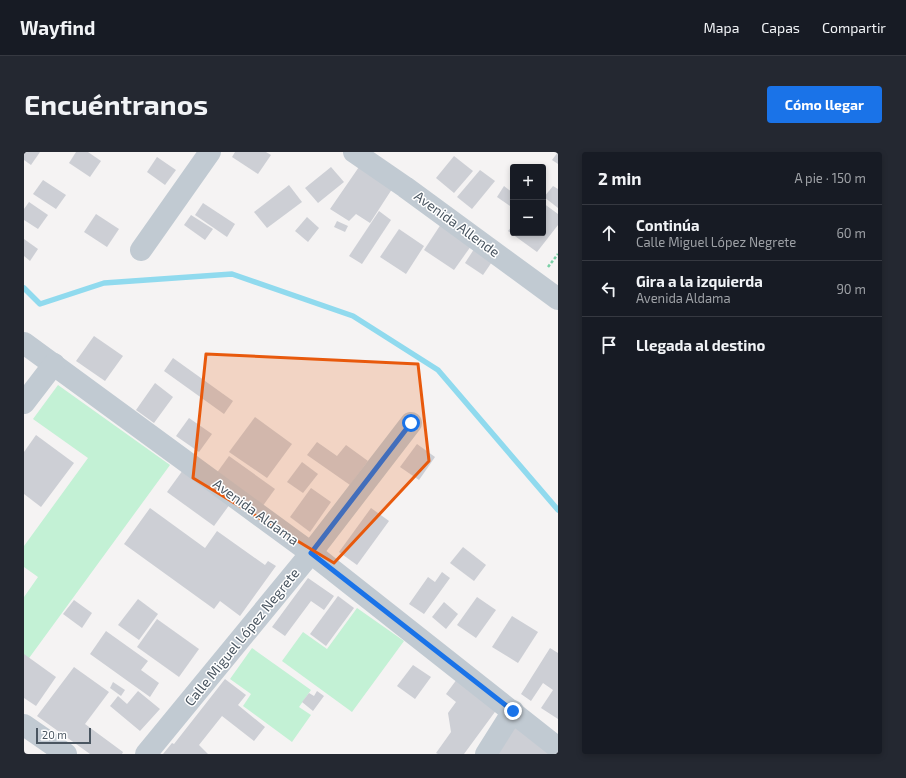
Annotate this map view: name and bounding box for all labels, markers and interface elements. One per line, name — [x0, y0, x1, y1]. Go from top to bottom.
text: Wayfind — [20, 16, 95, 39]
text: Mapa — [704, 19, 739, 36]
text: Capas — [761, 19, 800, 36]
text: Compartir — [822, 19, 886, 36]
button: Cómo llegar — [767, 86, 882, 123]
text: Encuéntranos — [24, 87, 208, 121]
map controls — [510, 164, 546, 236]
button: + — [510, 164, 546, 200]
text: 2 min — [598, 168, 641, 188]
text: A pie · 150 m — [794, 170, 866, 186]
street label: Avenida Allende — [411, 187, 503, 260]
button: − — [510, 200, 546, 236]
text: Continúa — [636, 216, 699, 234]
icon: ahead — [598, 222, 620, 244]
text: 60 m — [836, 225, 866, 241]
text: Calle Miguel López Negrete — [636, 234, 796, 250]
text: Gira a la izquierda — [636, 272, 763, 290]
icon: left — [598, 278, 620, 300]
text: 90 m — [836, 281, 866, 297]
text: Avenida Aldama — [636, 290, 731, 306]
icon: arrive — [598, 334, 620, 356]
text: Llegada al destino — [636, 336, 765, 354]
route start — [402, 414, 420, 432]
street label: Avenida Aldama — [210, 475, 303, 548]
street label: Calle Miguel López Negrete — [181, 564, 303, 709]
route end — [504, 702, 522, 720]
scale bar — [36, 726, 91, 745]
text: 20 m — [42, 728, 67, 741]

